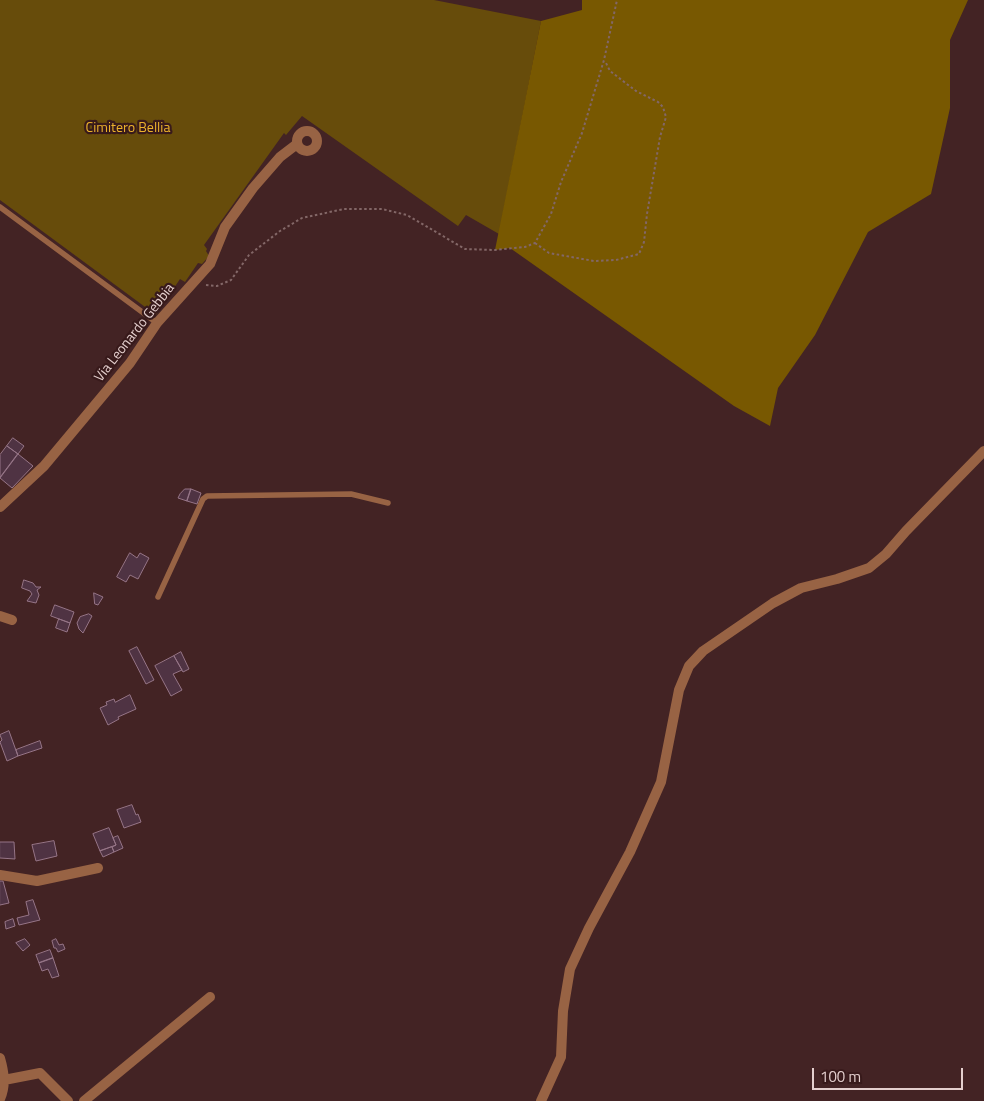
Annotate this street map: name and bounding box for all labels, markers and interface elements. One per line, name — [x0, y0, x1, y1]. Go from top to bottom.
park label: Cimitero Bellia — [86, 121, 170, 137]
street label: Via Leonardo Gebbia — [91, 281, 179, 385]
scale bar — [814, 1058, 965, 1090]
text: 100 m — [820, 1065, 861, 1088]

